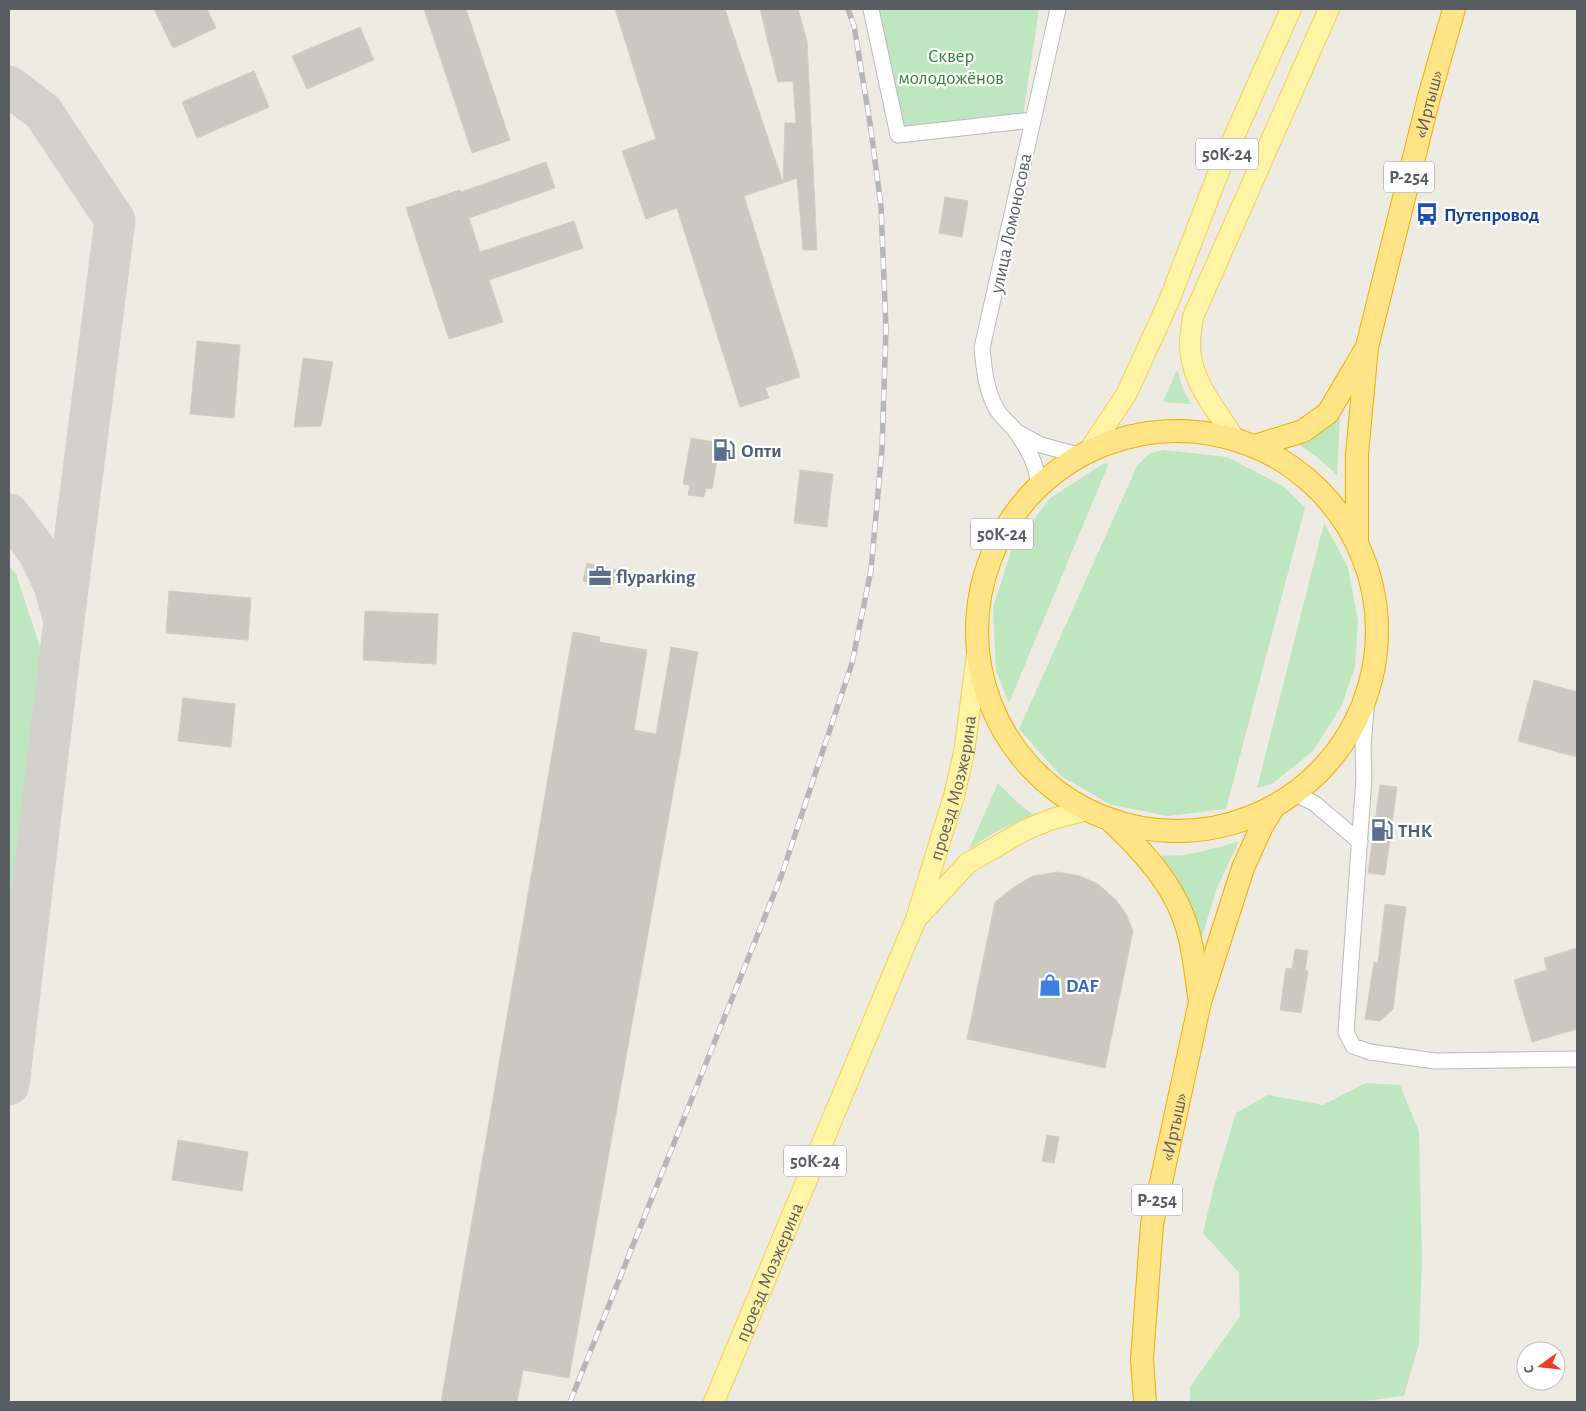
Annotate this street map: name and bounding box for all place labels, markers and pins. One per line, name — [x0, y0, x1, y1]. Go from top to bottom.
bus stop icon: Путепровод — [1414, 201, 1440, 227]
place label: Путепровод — [1444, 206, 1539, 225]
fuel station icon: Опти — [711, 437, 737, 463]
place label: Опти — [741, 442, 782, 461]
office icon: flyparking — [587, 563, 613, 589]
place label: flyparking — [616, 568, 696, 587]
fuel station icon: ТНК — [1369, 817, 1395, 843]
place label: ТНК — [1398, 822, 1433, 841]
shop icon: DAF — [1037, 972, 1063, 998]
place label: DAF — [1066, 977, 1099, 996]

